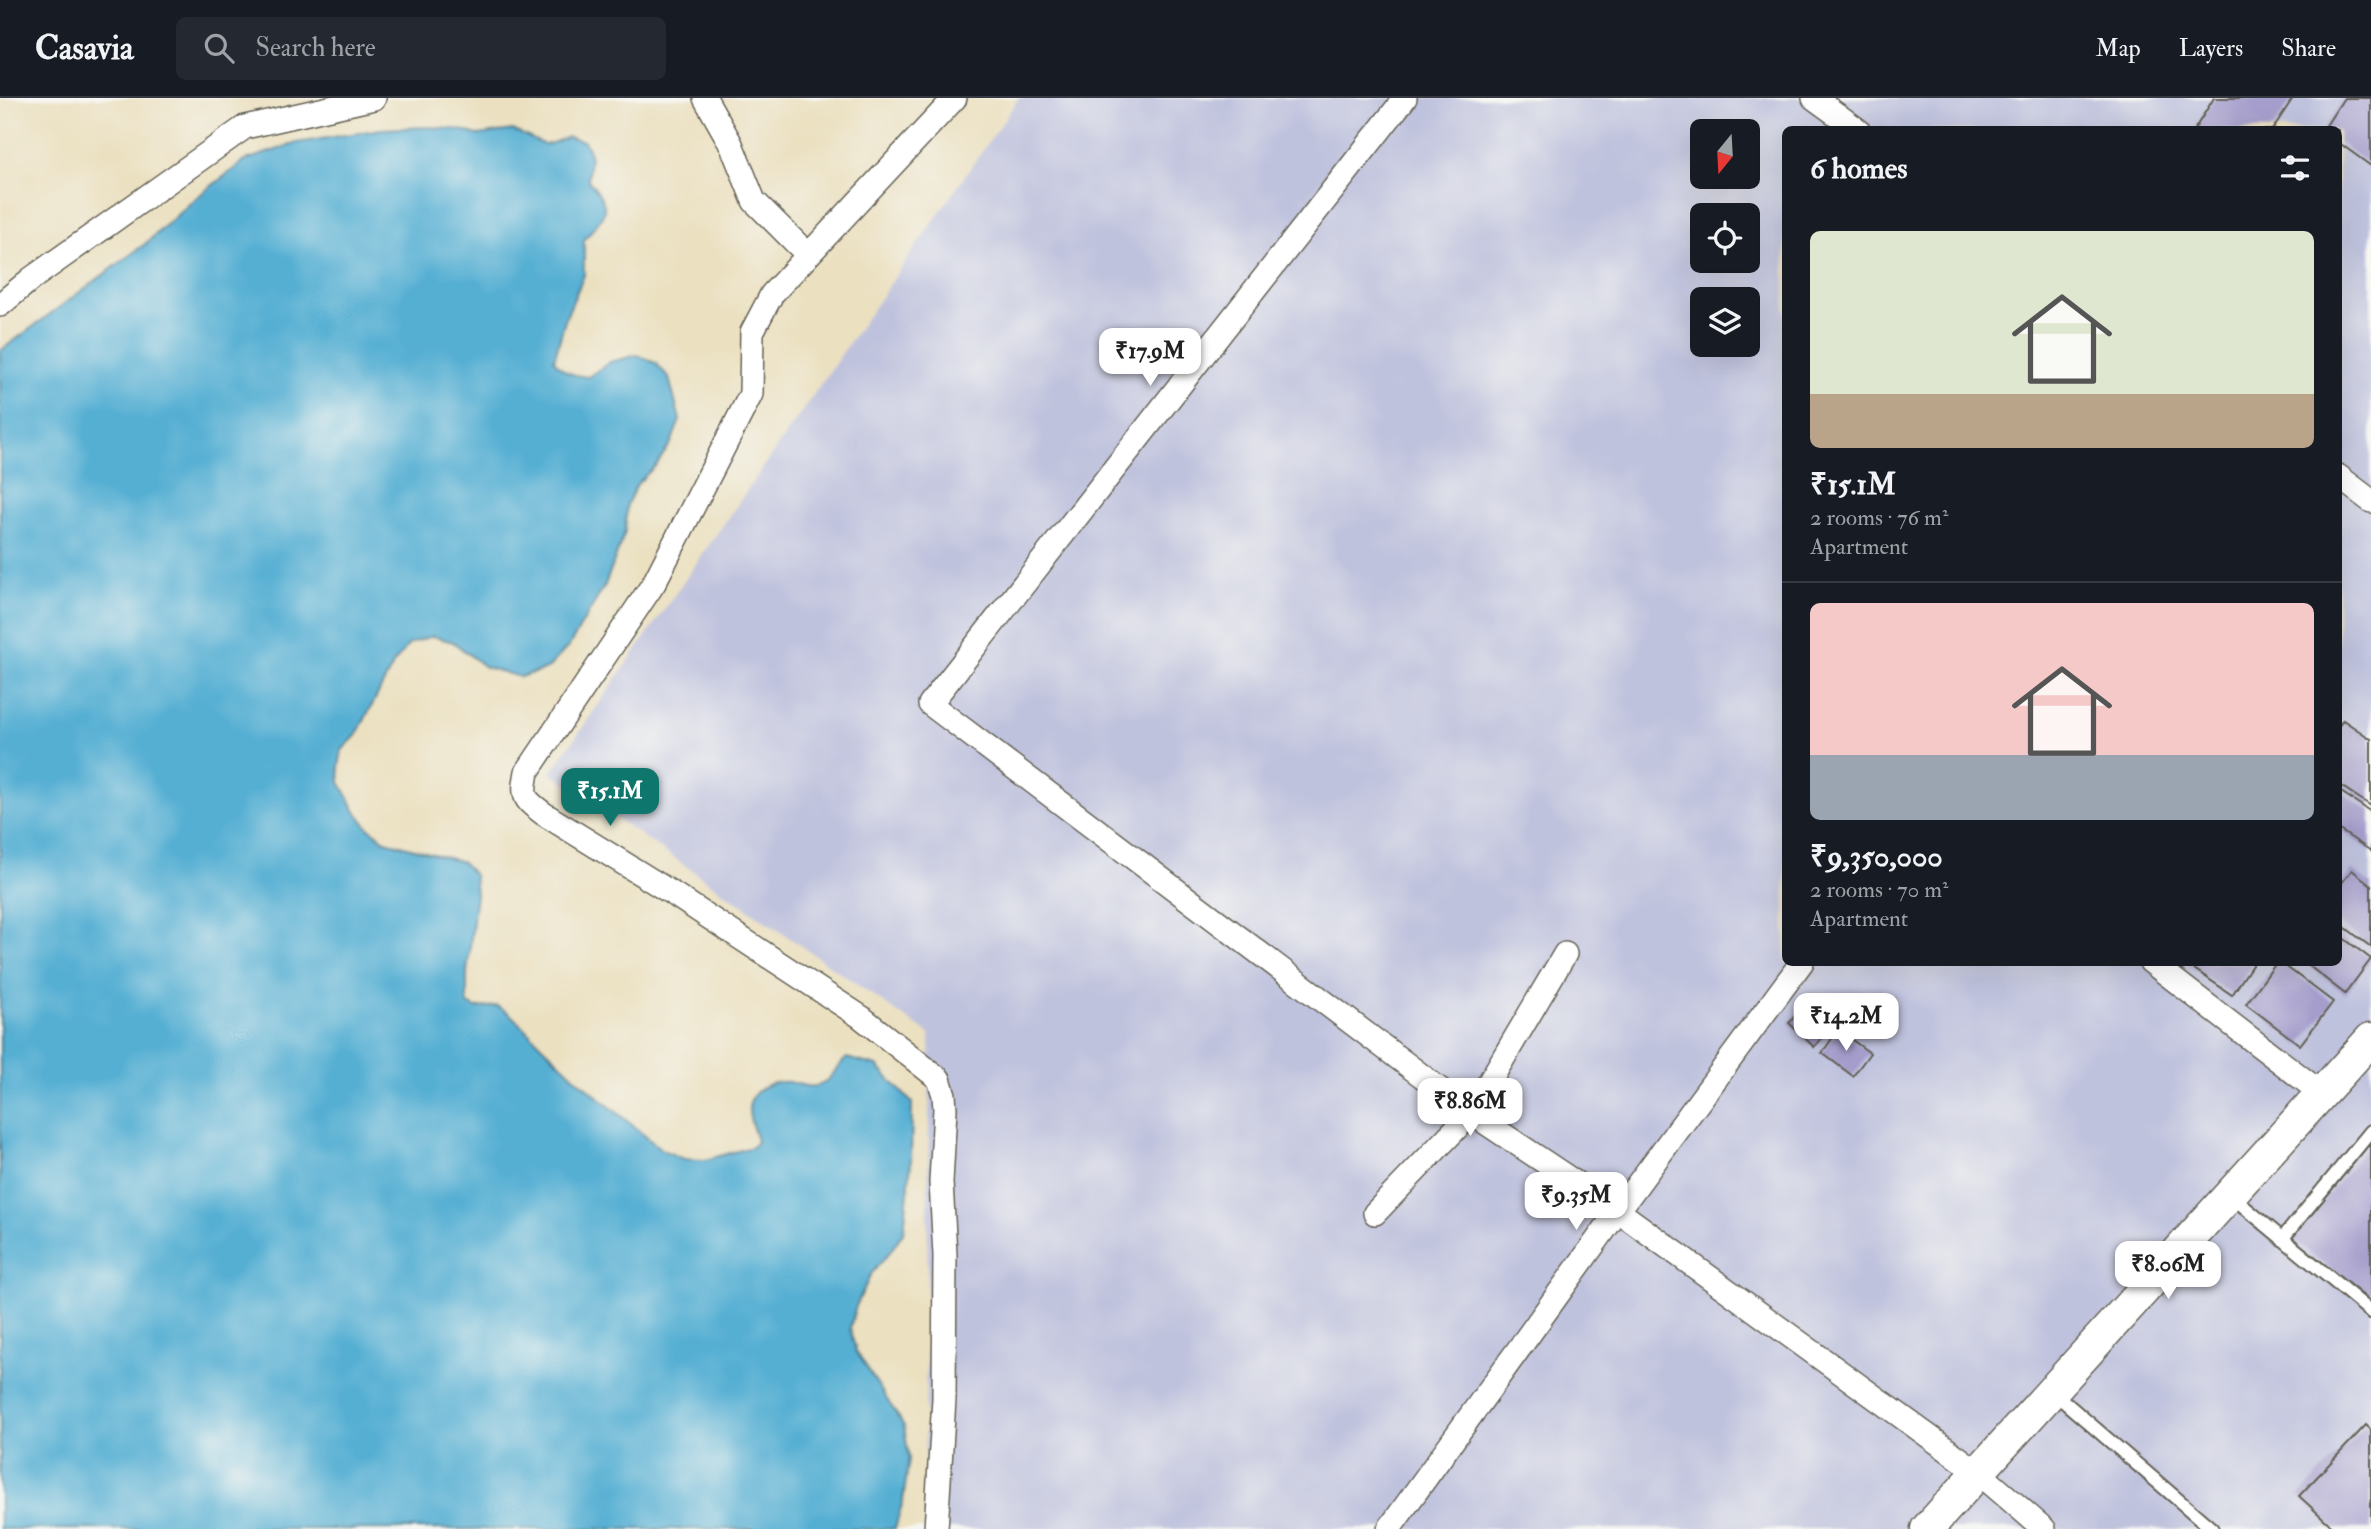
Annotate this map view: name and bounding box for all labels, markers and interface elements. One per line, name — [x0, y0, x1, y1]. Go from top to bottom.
search box — [176, 17, 666, 80]
text: Casavia — [35, 28, 134, 69]
icon: search — [200, 29, 238, 67]
text: Search here — [256, 32, 376, 64]
text: Map — [2096, 33, 2141, 64]
text: Layers — [2179, 33, 2243, 64]
text: Share — [2281, 33, 2336, 64]
north arrow — [1690, 119, 1760, 189]
map controls — [1690, 119, 1760, 357]
icon: filters — [2276, 149, 2314, 187]
text: 6 homes — [1810, 150, 1908, 187]
button: locate — [1690, 203, 1760, 273]
icon: home — [1999, 276, 2125, 402]
button: layers — [1690, 287, 1760, 357]
pin: ₹17.9M — [1093, 328, 1207, 388]
text: ₹17.9M — [1115, 336, 1185, 365]
text: ₹15.1M — [1810, 466, 1896, 503]
text: 2 rooms · 76 m² — [1810, 503, 1948, 532]
text: Apartment — [1810, 532, 1908, 561]
icon: home — [1999, 648, 2125, 774]
pin: ₹15.1M — [553, 768, 667, 828]
text: ₹15.1M — [577, 776, 643, 805]
text: ₹9,350,000 — [1810, 838, 1943, 875]
text: 2 rooms · 70 m² — [1810, 875, 1949, 904]
text: Apartment — [1810, 904, 1908, 933]
pin: ₹14.2M — [1789, 993, 1903, 1053]
text: ₹14.2M — [1810, 1001, 1882, 1030]
pin: ₹8.86M — [1413, 1079, 1527, 1138]
text: ₹8.86M — [1433, 1086, 1507, 1115]
pin: ₹9.35M — [1519, 1172, 1633, 1232]
text: ₹9.35M — [1541, 1180, 1611, 1209]
pin: ₹8.06M — [2111, 1242, 2225, 1301]
text: ₹8.06M — [2131, 1249, 2205, 1278]

